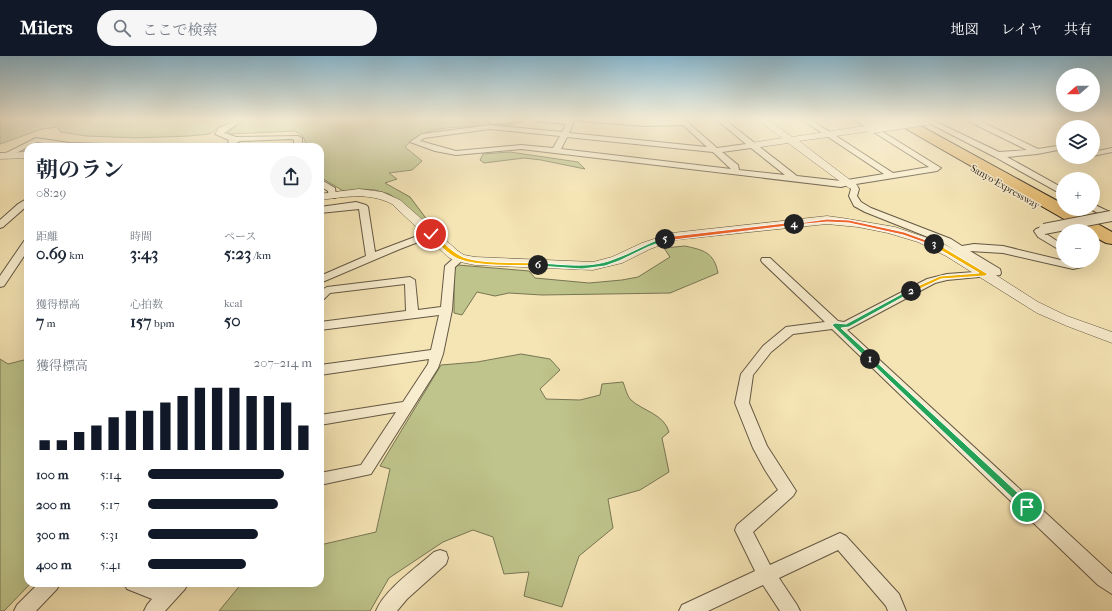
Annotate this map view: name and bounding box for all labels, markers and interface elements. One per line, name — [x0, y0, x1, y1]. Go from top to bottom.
search box — [97, 10, 377, 46]
text: Milers — [20, 17, 73, 39]
icon: search — [111, 17, 133, 39]
text: ここで検索 — [143, 21, 218, 39]
text: 地図 — [951, 21, 979, 38]
text: レイヤ — [1001, 21, 1042, 38]
text: 共有 — [1064, 21, 1092, 38]
north arrow — [1056, 68, 1100, 112]
map controls — [1056, 68, 1100, 268]
button: layers — [1056, 120, 1100, 164]
button: share — [270, 156, 312, 198]
text: 朝のラン — [36, 157, 124, 183]
street label: Sanyo Expressway — [968, 162, 1042, 212]
button: + — [1056, 172, 1100, 216]
text: 08:29 — [36, 185, 66, 200]
pin: 4 — [784, 214, 804, 234]
pin — [414, 217, 448, 251]
text: 4 — [791, 217, 797, 230]
icon: check — [420, 223, 442, 245]
button: − — [1056, 224, 1100, 268]
pin: 5 — [655, 229, 675, 249]
text: 距離 — [36, 230, 58, 243]
text: 時間 — [130, 230, 152, 243]
text: ペース — [224, 230, 256, 243]
text: 5 — [663, 232, 667, 245]
pin: 3 — [924, 234, 944, 254]
text: 3 — [932, 237, 936, 250]
text: 0.69 — [36, 243, 67, 263]
text: 3:43 — [130, 243, 158, 263]
text: 5:23 — [224, 243, 251, 263]
text: km — [67, 249, 84, 262]
text: /km — [251, 249, 271, 262]
pin: 6 — [528, 255, 548, 275]
text: 6 — [535, 258, 541, 271]
pin: 2 — [901, 281, 921, 301]
text: 2 — [908, 284, 914, 297]
text: kcal — [224, 297, 243, 310]
text: 獲得標高 — [36, 298, 80, 311]
text: 心拍数 — [130, 298, 163, 311]
text: 50 — [224, 310, 241, 330]
text: 7 — [36, 311, 44, 331]
text: 157 — [130, 311, 152, 331]
text: m — [44, 317, 56, 330]
text: bpm — [152, 317, 175, 330]
pin: 1 — [860, 349, 880, 369]
text: 1 — [868, 352, 872, 365]
text: 207–214 m — [254, 355, 312, 370]
text: 獲得標高 — [36, 358, 88, 373]
text: 100 m — [36, 467, 69, 482]
text: 5:14 — [100, 467, 121, 482]
pin — [1010, 490, 1044, 524]
icon: arrive — [1016, 496, 1038, 518]
text: 200 m — [36, 497, 71, 512]
text: 5:17 — [100, 497, 120, 512]
text: 300 m — [36, 527, 69, 542]
text: 5:31 — [100, 527, 119, 542]
text: 400 m — [36, 557, 72, 572]
text: 5:41 — [100, 557, 121, 572]

